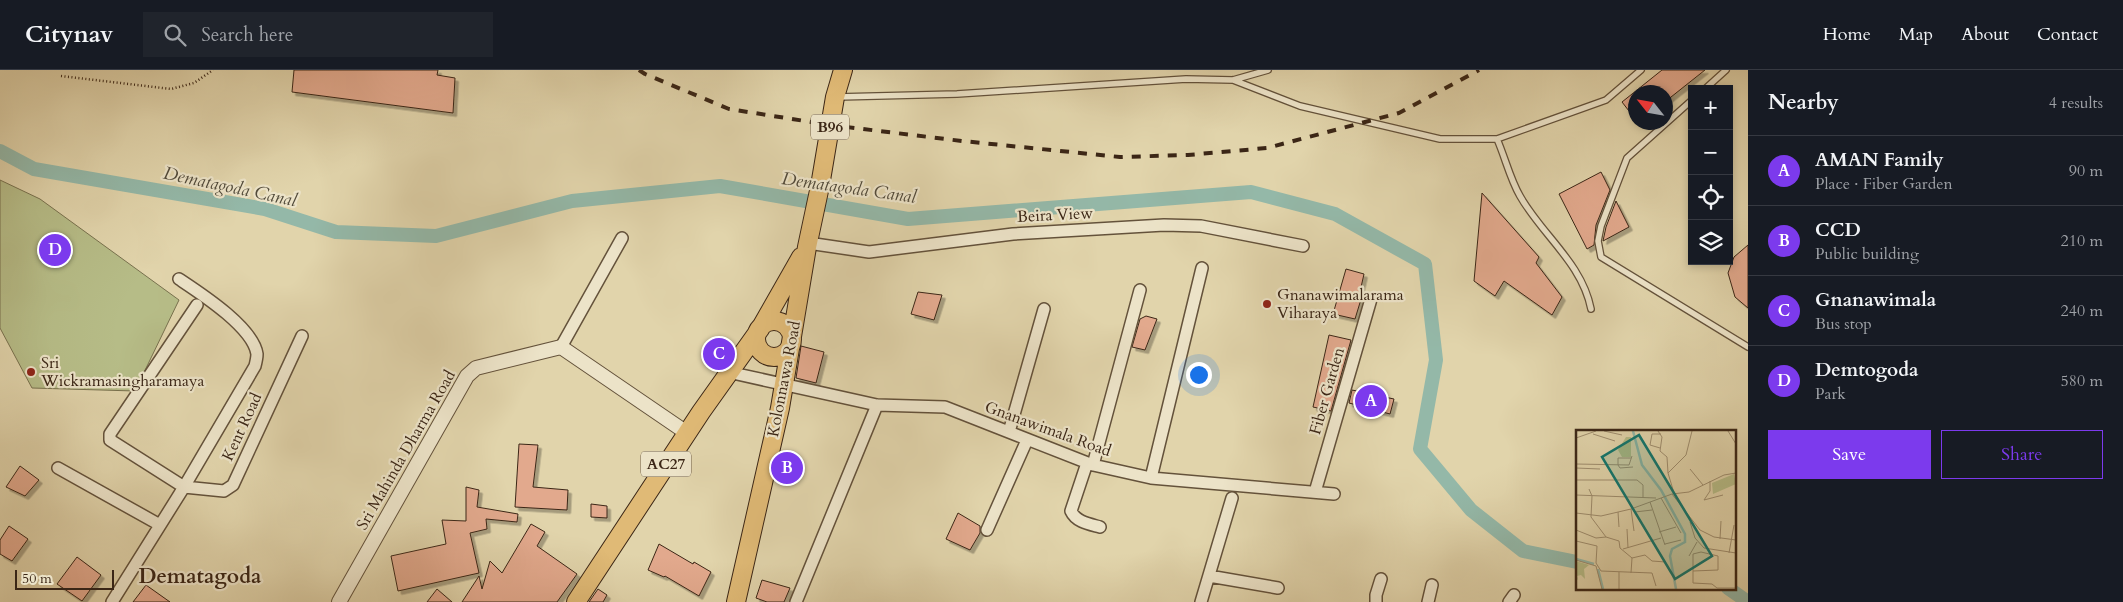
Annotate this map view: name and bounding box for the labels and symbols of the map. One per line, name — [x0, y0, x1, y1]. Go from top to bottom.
north arrow — [1628, 85, 1673, 130]
road number: B96 — [811, 114, 849, 140]
water label: Dematagoda Canal — [161, 161, 300, 214]
water label: Dematagoda Canal — [780, 166, 919, 210]
street label: Beira View — [1016, 202, 1094, 228]
pin: D — [39, 231, 71, 269]
place label: Gnanawimalarama Viharaya — [1277, 284, 1404, 324]
marker: Gnanawimalarama Viharaya — [1261, 298, 1273, 310]
street label: Kolonnawa Road — [762, 319, 806, 439]
pin: C — [703, 335, 735, 373]
street label: Fiber Garden — [1304, 345, 1350, 437]
place label: Sri Wickramasingharamaya — [40, 352, 204, 392]
your location — [1186, 362, 1212, 388]
marker: Sri Wickramasingharamaya — [25, 366, 37, 378]
street label: Sri Mahinda Dharma Road — [351, 366, 461, 534]
pin: A — [1355, 382, 1387, 420]
street label: Kent Road — [217, 389, 268, 465]
street label: Gnanawimala Road — [982, 396, 1115, 462]
inset map — [1576, 430, 1736, 590]
pin: B — [771, 449, 803, 487]
road number: AC27 — [641, 452, 691, 476]
district label: Dematagoda — [138, 562, 262, 591]
scale bar — [15, 567, 114, 590]

